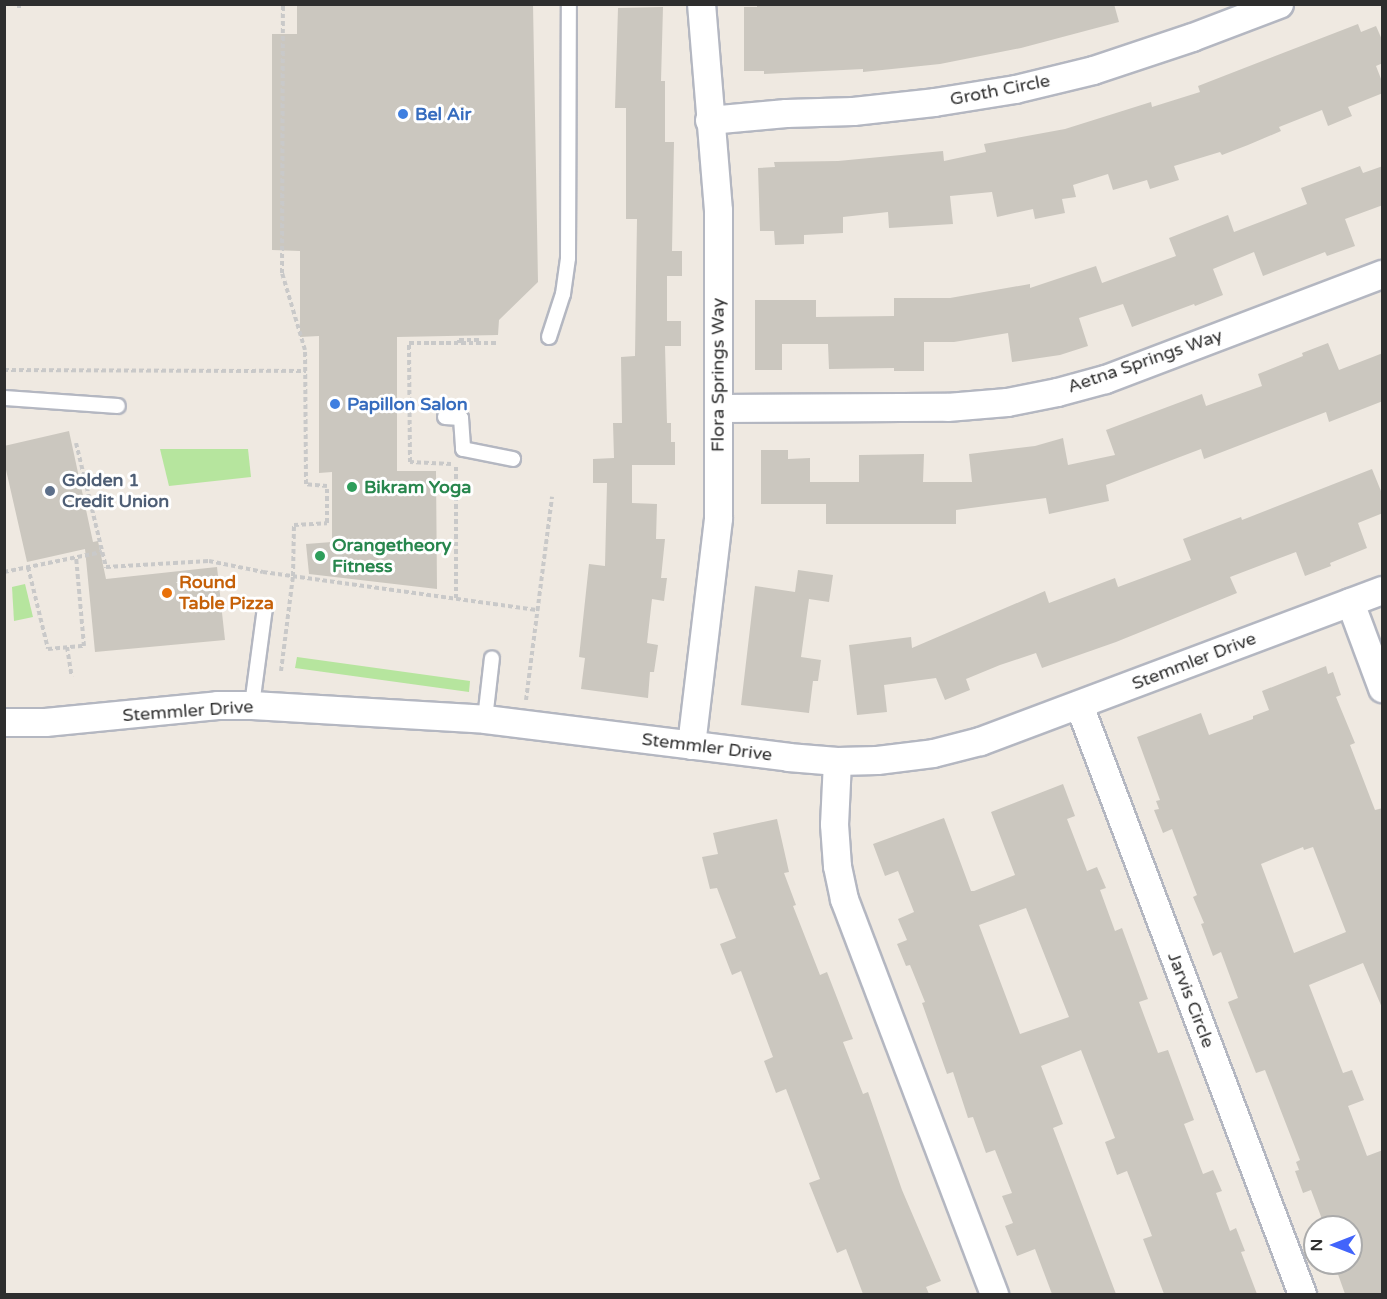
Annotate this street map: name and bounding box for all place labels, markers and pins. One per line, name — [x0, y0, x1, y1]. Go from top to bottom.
place label: Bel Air — [415, 103, 471, 125]
marker: Bel Air — [396, 107, 410, 121]
place label: Papillon Salon — [347, 393, 468, 415]
marker: Papillon Salon — [328, 397, 342, 411]
place label: Golden 1 Credit Union — [62, 470, 169, 512]
place label: Bikram Yoga — [364, 476, 471, 498]
marker: Bikram Yoga — [345, 480, 359, 494]
marker: Golden 1 Credit Union — [43, 484, 57, 498]
place label: Orangetheory Fitness — [332, 535, 452, 578]
marker: Orangetheory Fitness — [313, 549, 327, 563]
place label: Round Table Pizza — [179, 572, 274, 614]
marker: Round Table Pizza — [160, 586, 174, 600]

